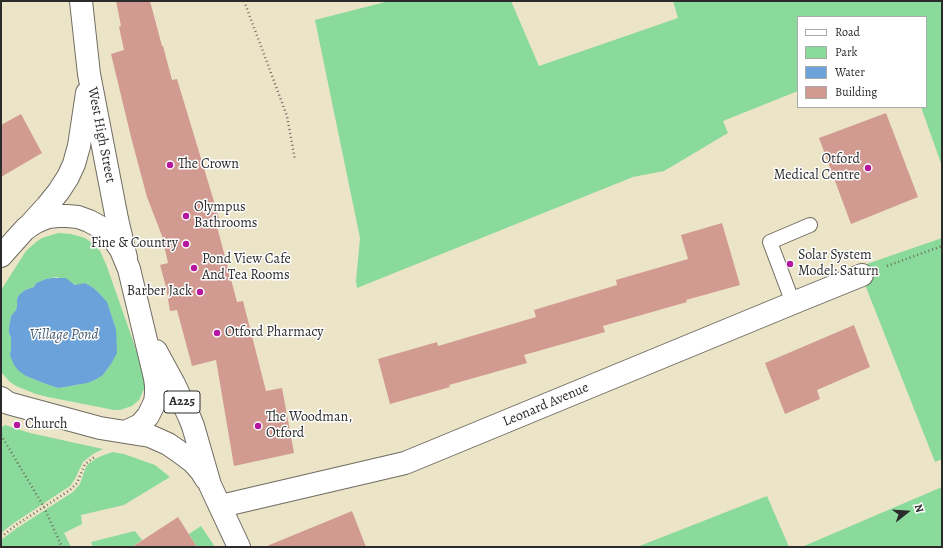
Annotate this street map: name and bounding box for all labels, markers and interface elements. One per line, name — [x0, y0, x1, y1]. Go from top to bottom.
legend — [797, 16, 927, 108]
text: Road — [835, 24, 860, 40]
text: Park — [835, 44, 858, 60]
text: Water — [835, 64, 865, 80]
text: Building — [835, 84, 877, 100]
street label: West High Street — [83, 86, 119, 184]
place label: Otford Medical Centre — [774, 152, 860, 184]
place label: The Crown — [178, 157, 239, 173]
marker: The Crown — [165, 160, 175, 170]
marker: Otford Medical Centre — [863, 163, 873, 173]
place label: Olympus Bathrooms — [194, 200, 257, 232]
marker: Olympus Bathrooms — [181, 211, 191, 221]
place label: Fine & Country — [91, 236, 178, 252]
marker: Fine & Country — [181, 239, 191, 249]
place label: Solar System Model: Saturn — [798, 248, 879, 280]
place label: Pond View Cafe And Tea Rooms — [202, 252, 291, 284]
marker: Solar System Model: Saturn — [785, 259, 795, 269]
marker: Pond View Cafe And Tea Rooms — [189, 263, 199, 273]
place label: Barber Jack — [127, 284, 192, 300]
marker: Barber Jack — [195, 287, 205, 297]
place label: Otford Pharmacy — [225, 325, 324, 341]
water label: Village Pond — [30, 326, 98, 344]
marker: Otford Pharmacy — [212, 328, 222, 338]
street label: Leonard Avenue — [500, 379, 592, 431]
road number: A225 — [164, 391, 200, 413]
place label: The Woodman, Otford — [266, 410, 352, 442]
place label: Church — [25, 417, 67, 433]
marker: Church — [12, 420, 22, 430]
marker: The Woodman, Otford — [253, 421, 263, 431]
north arrow — [887, 492, 927, 532]
text: N — [911, 502, 927, 514]

